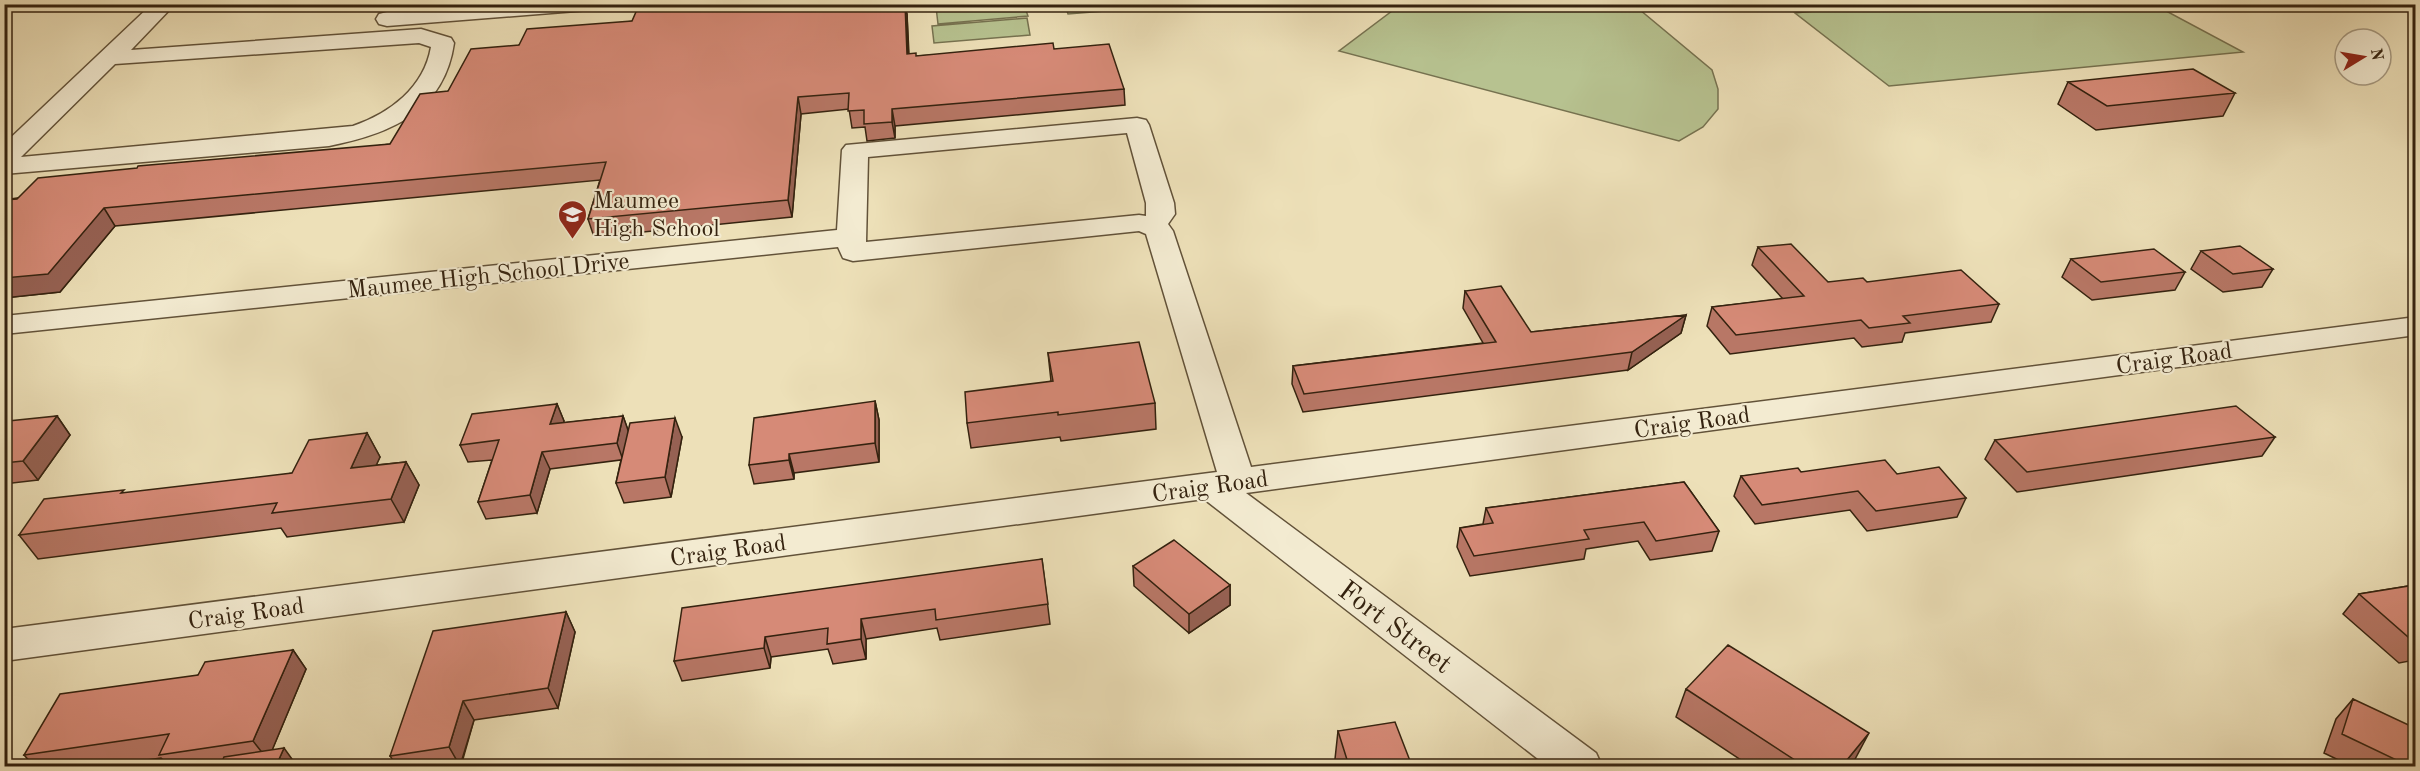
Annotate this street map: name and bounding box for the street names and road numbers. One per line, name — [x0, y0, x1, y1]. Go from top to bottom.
street label: Maumee High School Drive — [346, 250, 631, 304]
street label: Craig Road — [2114, 340, 2234, 380]
street label: Craig Road — [1632, 404, 1752, 444]
street label: Craig Road — [1150, 468, 1270, 508]
street label: Craig Road — [668, 532, 788, 572]
street label: Fort Street — [1332, 577, 1456, 680]
street label: Craig Road — [186, 595, 306, 635]

